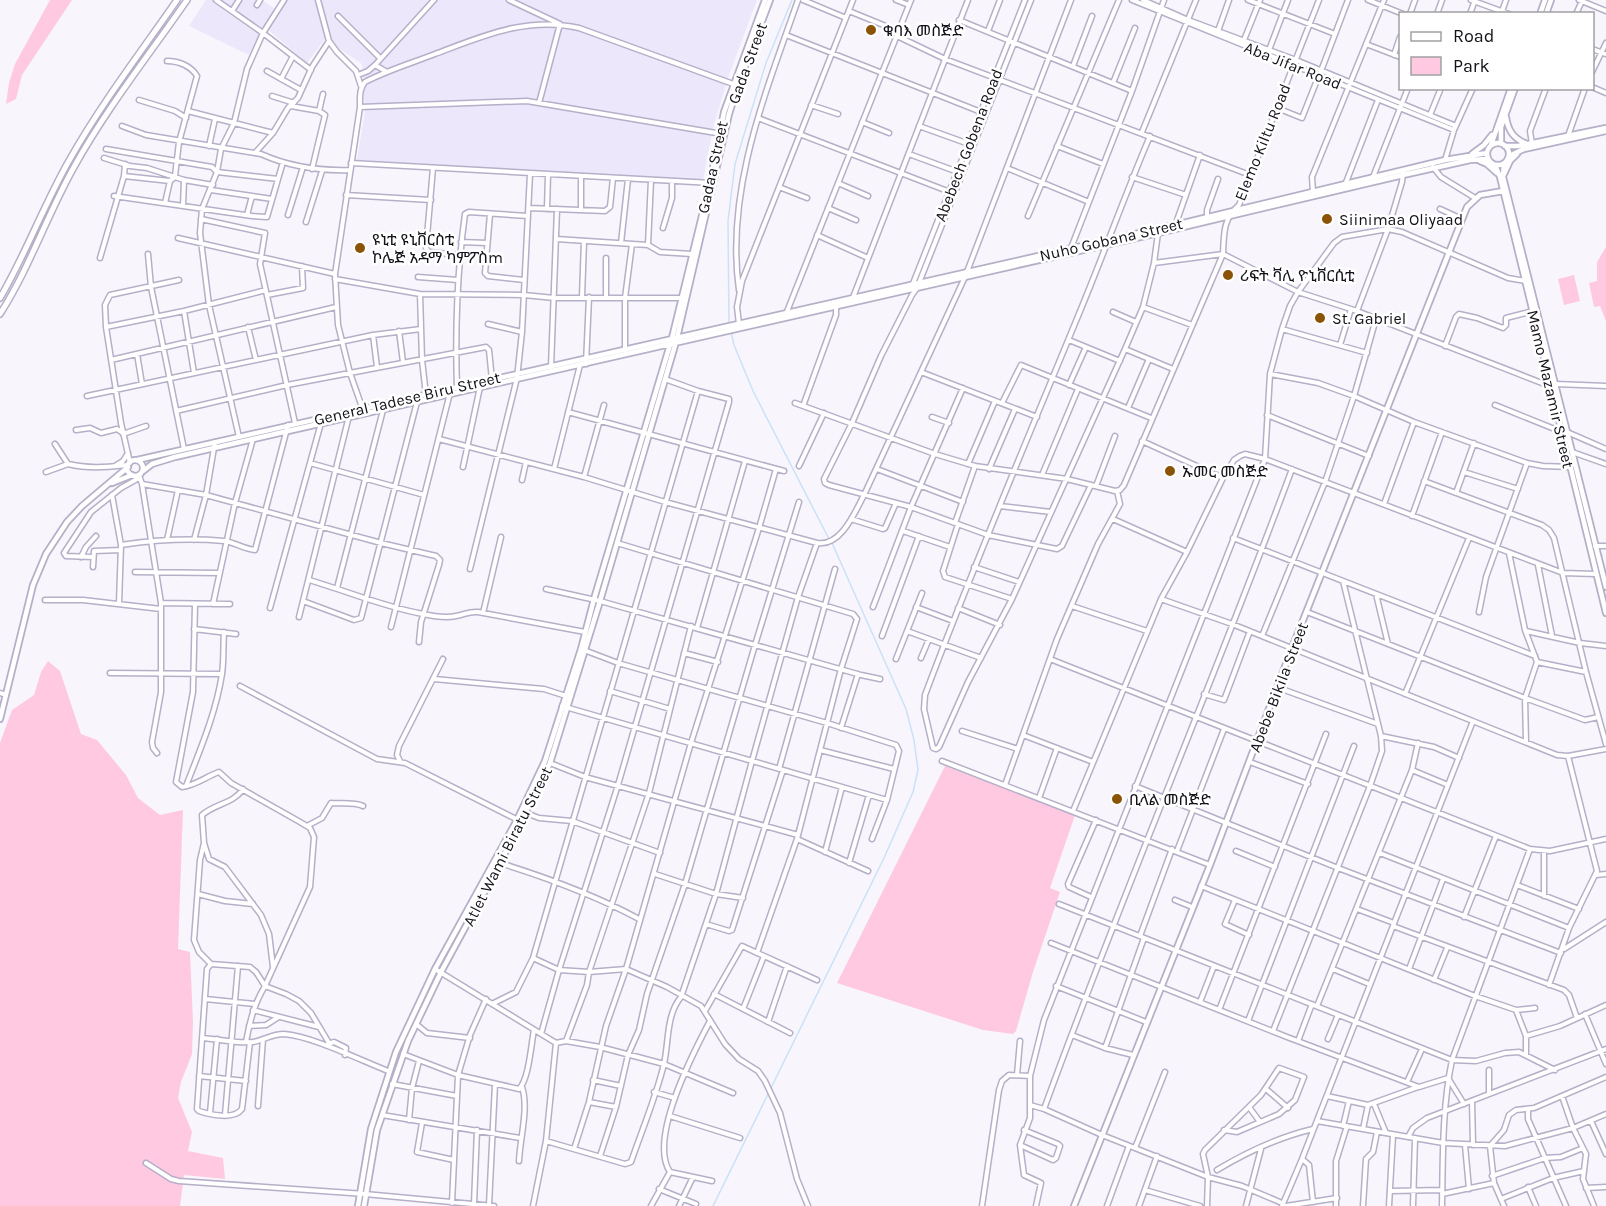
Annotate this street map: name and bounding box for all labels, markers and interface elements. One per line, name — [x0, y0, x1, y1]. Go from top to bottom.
legend — [1399, 12, 1594, 90]
street label: Gada Street — [724, 20, 771, 106]
place label: ቁባእ መስጅድ — [883, 21, 964, 40]
marker: ቁባእ መስጅድ — [864, 23, 878, 37]
text: Road — [1453, 25, 1494, 47]
street label: Aba Jifar Road — [1241, 37, 1344, 94]
text: Park — [1453, 55, 1490, 77]
street label: Abebech Gobena Road — [931, 66, 1006, 224]
street label: Elemo Kiltu Road — [1230, 81, 1295, 203]
street label: Gadaa Street — [693, 119, 732, 215]
place label: Siinimaa Oliyaad — [1339, 210, 1463, 229]
marker: Siinimaa Oliyaad — [1320, 212, 1334, 226]
street label: Nuho Gobana Street — [1038, 214, 1185, 265]
place label: ዩኒቲ ዩኒቨርስቲ ኮሌጅ አዳማ ካምፖስm — [372, 230, 503, 267]
marker: ዩኒቲ ዩኒቨርስቲ ኮሌጅ አዳማ ካምፖስm — [353, 241, 367, 255]
place label: ሪፍት ቫሊ ዮኒቨርሲቲ — [1240, 266, 1355, 285]
marker: ሪፍት ቫሊ ዮኒቨርሲቲ — [1221, 268, 1235, 282]
street label: Mamo Mazamir Street — [1523, 308, 1578, 470]
place label: St. Gabriel — [1332, 309, 1406, 328]
marker: St. Gabriel — [1313, 311, 1327, 325]
street label: General Tadese Biru Street — [312, 368, 502, 429]
place label: ኡመር መስጅድ — [1182, 462, 1269, 481]
marker: ኡመር መስጅድ — [1163, 464, 1177, 478]
street label: Abebe Bikila Street — [1245, 619, 1312, 755]
street label: Atlet Wami Biratu Street — [459, 763, 556, 929]
place label: ቢላል መስጅድ — [1129, 790, 1212, 809]
marker: ቢላል መስጅድ — [1110, 792, 1124, 806]

